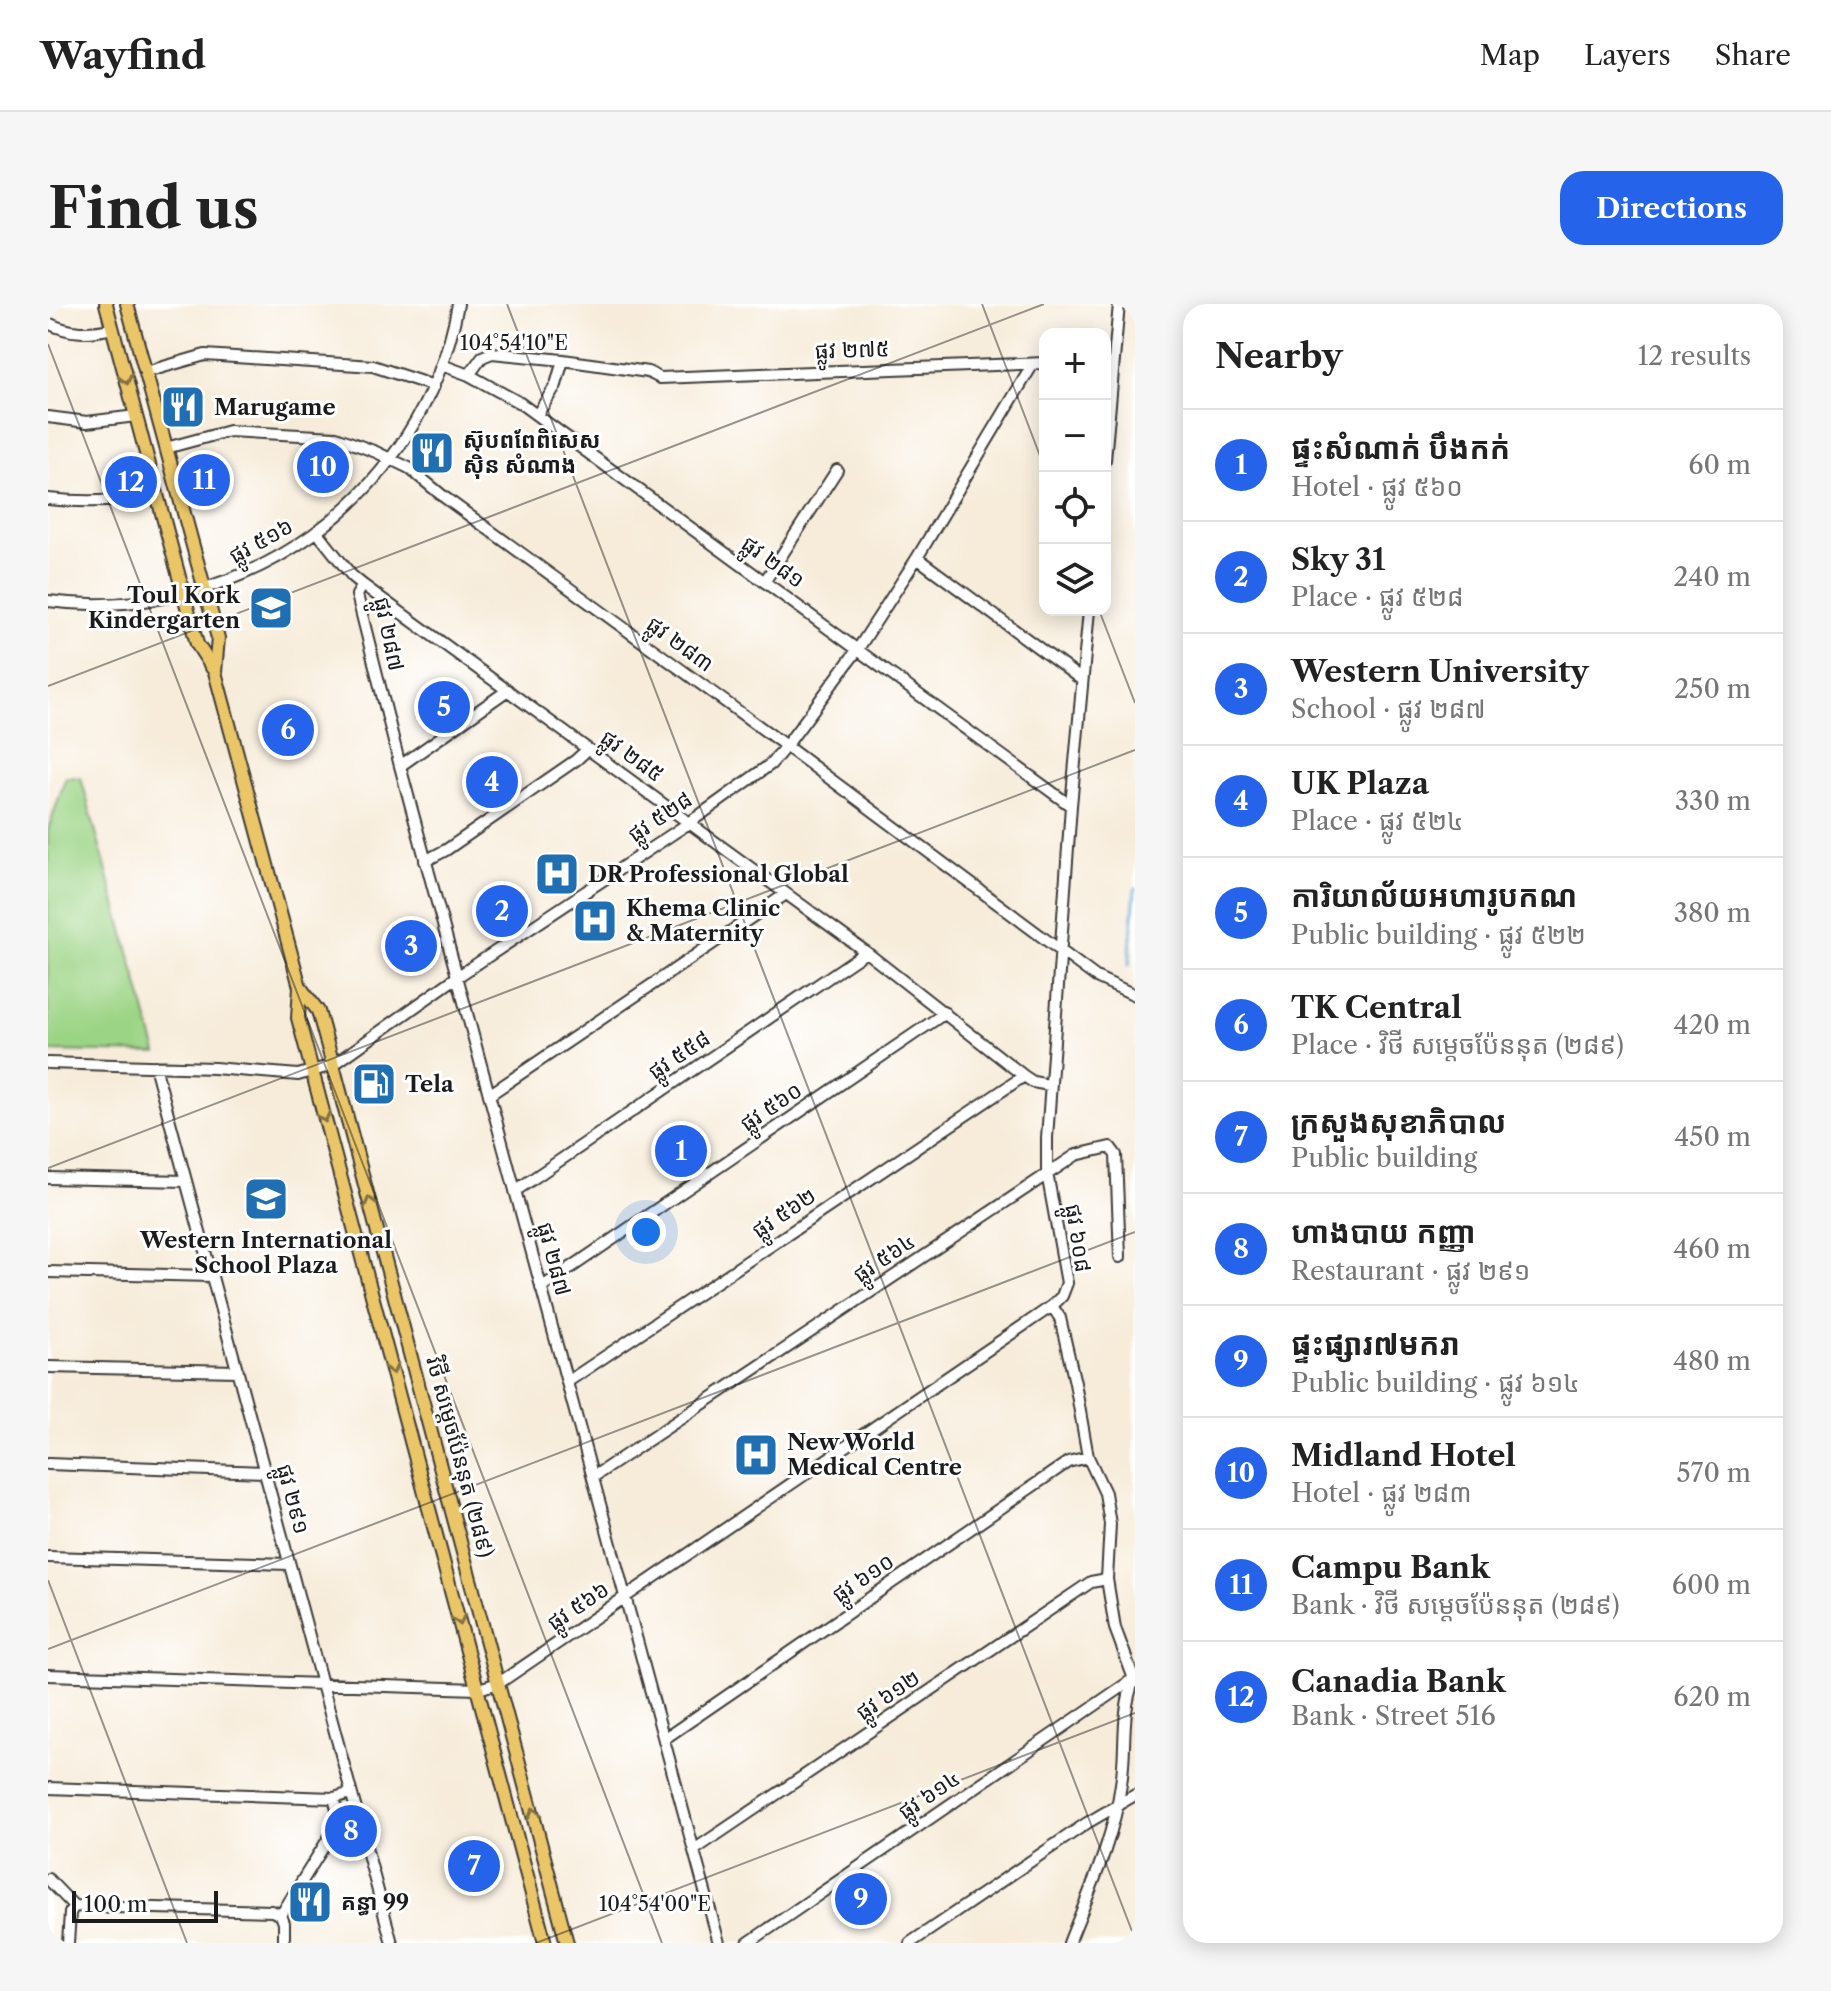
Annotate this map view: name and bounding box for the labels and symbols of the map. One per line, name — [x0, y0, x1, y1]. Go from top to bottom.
text: 104°54'10"E — [460, 331, 568, 355]
street label: ផ្លូវ ២៧៥ — [814, 335, 890, 371]
one-way arrow — [117, 372, 134, 386]
restaurant icon: Marugame — [159, 383, 207, 431]
place label: Marugame — [214, 394, 336, 421]
place label: ស៊ុបពពែពិសេស ស៊ិន សំណាង — [463, 427, 600, 479]
restaurant icon: ស៊ុបពពែពិសេស ស៊ិន សំណាង — [408, 429, 456, 477]
pin: 10 — [297, 437, 349, 497]
pin: 11 — [178, 450, 230, 510]
pin: 12 — [105, 452, 157, 512]
street label: ផ្លូវ ៥១៦ — [224, 512, 301, 575]
street label: ផ្លូវ ២៨១ — [732, 530, 810, 599]
place label: Toul Kork Kindergarten — [88, 582, 241, 634]
school or university icon: Toul Kork Kindergarten — [247, 584, 295, 632]
street label: ផ្លូវ ២៨៧ — [362, 595, 410, 675]
street label: ផ្លូវ ២៨៣ — [637, 611, 719, 683]
pin: 5 — [418, 677, 470, 737]
pin: 6 — [262, 700, 314, 760]
street label: ផ្លូវ ២៨៥ — [591, 724, 669, 793]
pin: 4 — [466, 752, 518, 812]
street label: ផ្លូវ ៥២៨ — [623, 786, 701, 854]
hospital icon: DR Professional Global — [533, 850, 581, 898]
place label: DR Professional Global — [588, 861, 849, 888]
pin: 2 — [476, 881, 528, 941]
place label: Khema Clinic & Maternity — [626, 895, 780, 947]
hospital icon: Khema Clinic & Maternity — [571, 897, 619, 945]
pin: 3 — [385, 916, 437, 976]
street label: ផ្លូវ ៥៥៨ — [643, 1025, 719, 1091]
fuel station icon: Tela — [350, 1060, 398, 1108]
place label: Tela — [405, 1071, 454, 1098]
street label: ផ្លូវ ៥៦០ — [735, 1077, 811, 1143]
one-way arrow — [315, 1110, 332, 1124]
pin: 1 — [655, 1121, 707, 1181]
school or university icon: Western International School Plaza — [242, 1175, 290, 1223]
street label: ផ្លូវ ៥៦២ — [747, 1182, 825, 1250]
one-way arrow — [363, 1196, 379, 1210]
street label: ផ្លូវ ៦០៨ — [1053, 1202, 1097, 1275]
your location — [626, 1212, 666, 1252]
street label: ផ្លូវ ២៨៧ — [525, 1219, 577, 1300]
place label: Western International School Plaza — [139, 1227, 392, 1279]
street label: ផ្លូវ ៥៦៤ — [848, 1228, 924, 1294]
street label: វិថី សម្តេចប៉ែននុត (២៨៩) — [419, 1353, 500, 1561]
one-way arrow — [382, 1361, 399, 1375]
place label: New World Medical Centre — [787, 1429, 962, 1481]
hospital icon: New World Medical Centre — [732, 1431, 780, 1479]
street label: ផ្លូវ ២៩១ — [264, 1461, 315, 1539]
street label: ផ្លូវ ៦១០ — [827, 1548, 903, 1614]
street label: ផ្លូវ ៥៦៦ — [542, 1576, 618, 1642]
one-way arrow — [450, 1612, 467, 1626]
street label: ផ្លូវ ៦១២ — [851, 1664, 929, 1732]
street label: ផ្លូវ ៦១៤ — [893, 1765, 969, 1831]
pin: 8 — [325, 1801, 377, 1861]
one-way arrow — [526, 1807, 543, 1821]
pin: 7 — [448, 1836, 500, 1896]
pin: 9 — [835, 1869, 887, 1929]
restaurant icon: គន្ធា 99 — [286, 1878, 334, 1926]
scale bar — [72, 1887, 218, 1923]
place label: គន្ធា 99 — [341, 1889, 409, 1916]
text: 104°54'00"E — [599, 1892, 711, 1916]

